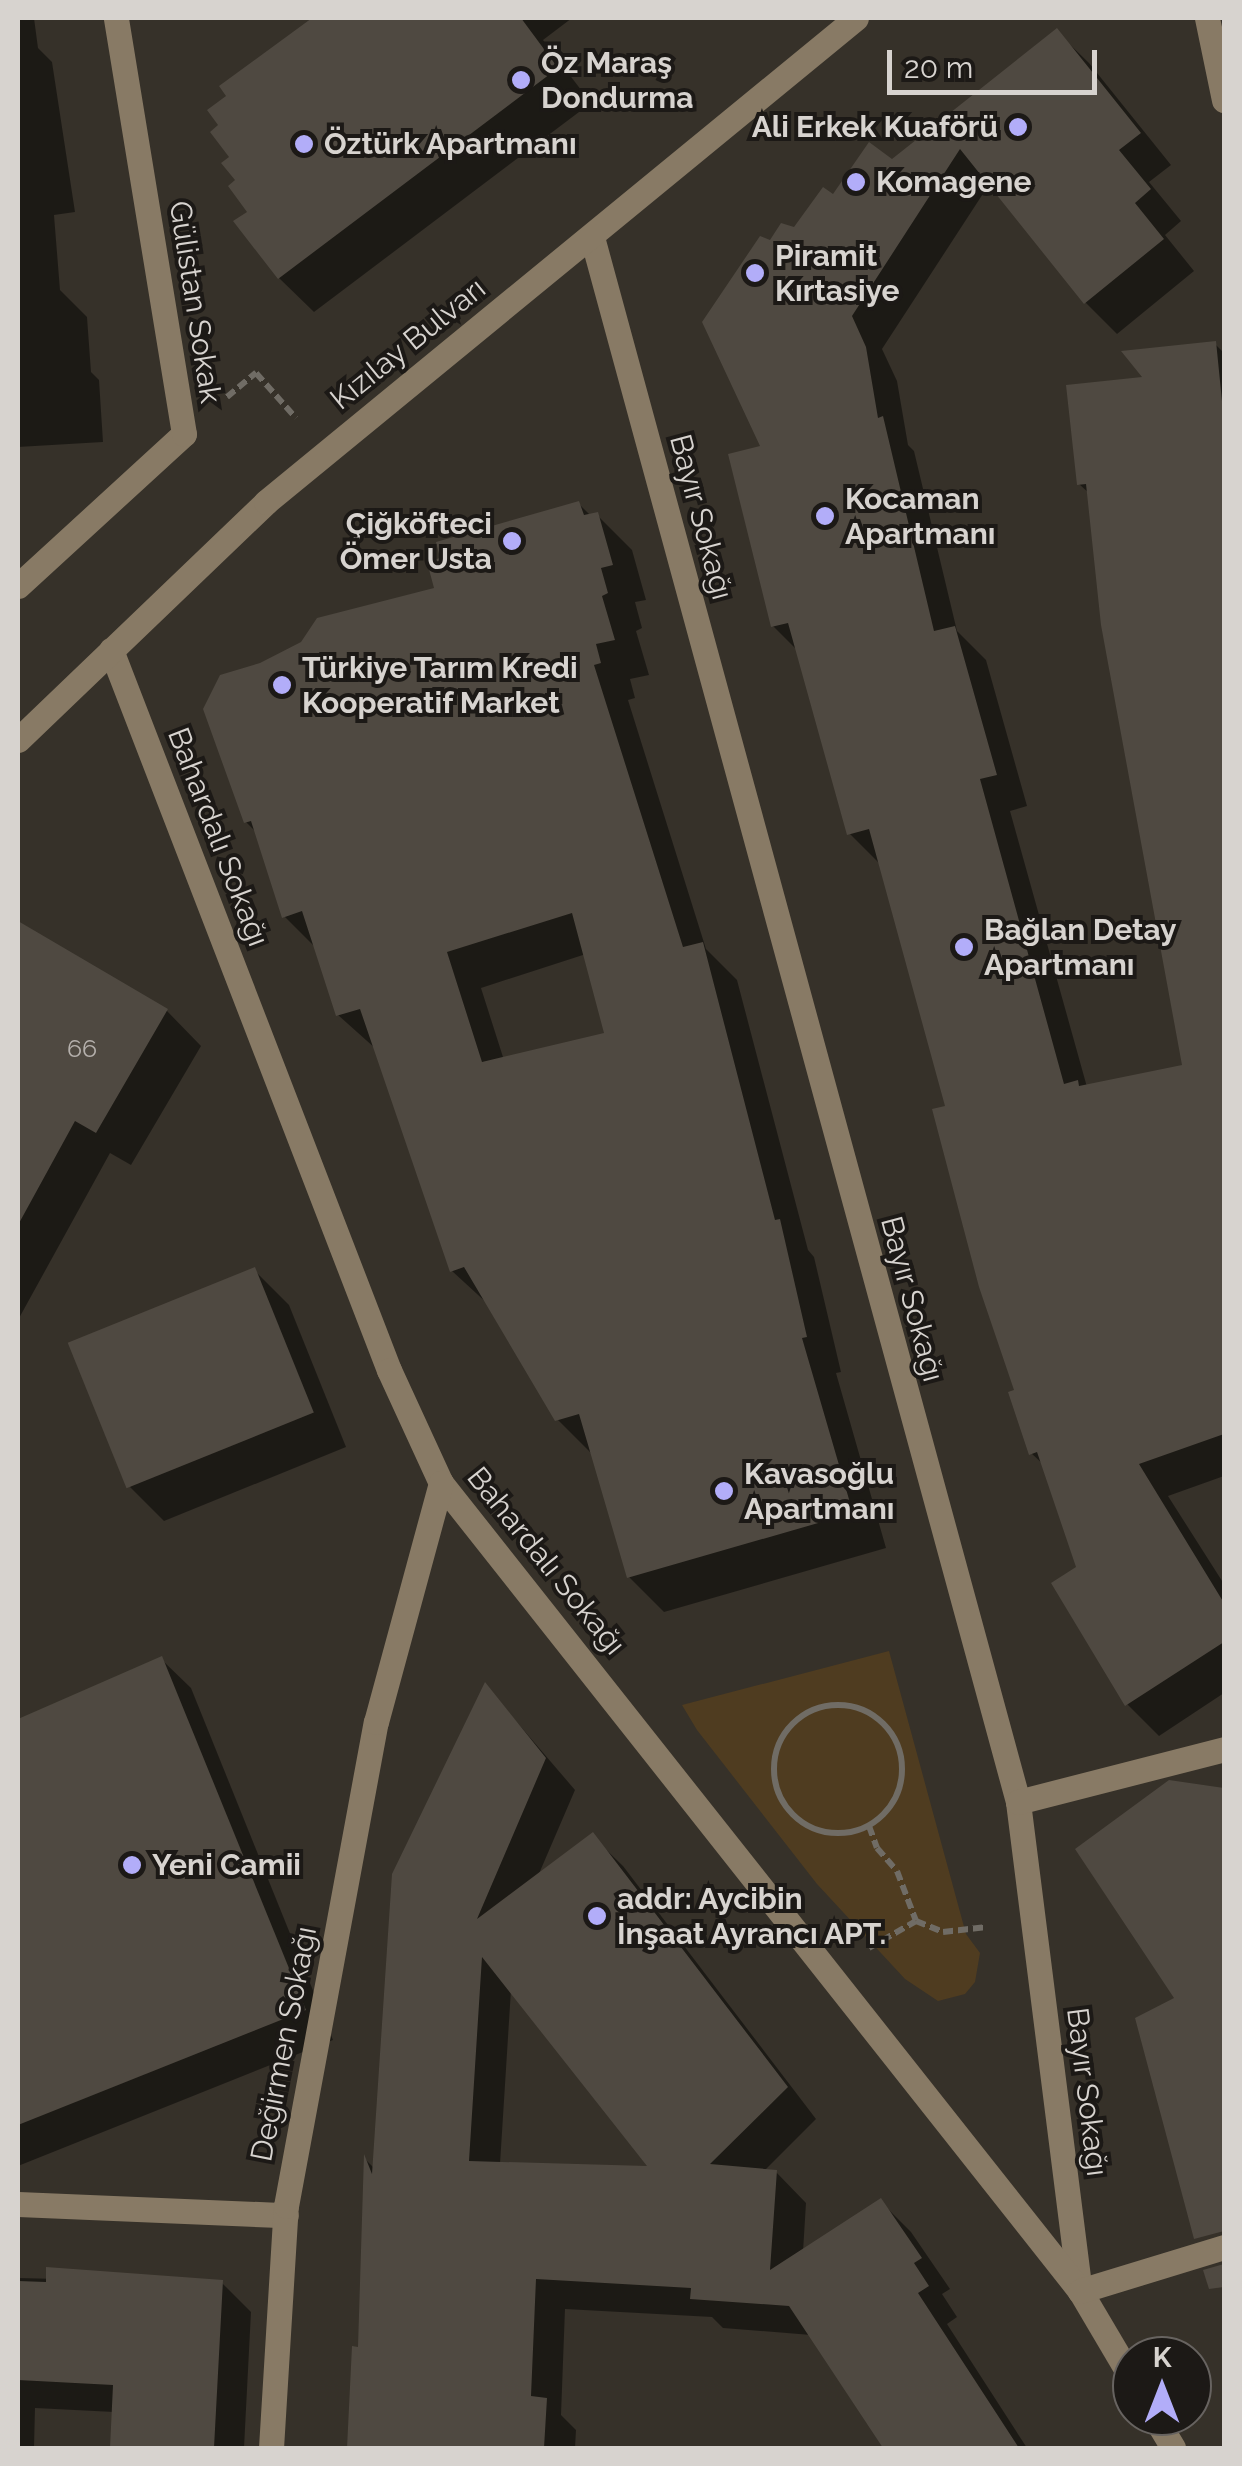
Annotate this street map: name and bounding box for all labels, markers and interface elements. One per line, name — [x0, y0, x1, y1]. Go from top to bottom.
scale bar — [892, 30, 1102, 92]
place label: Öz Maraş Dondurma — [541, 45, 693, 116]
text: 20 m — [904, 50, 973, 85]
marker: Öz Maraş Dondurma — [510, 69, 532, 91]
place label: Ali Erkek Kuaförü — [752, 109, 998, 145]
marker: Ali Erkek Kuaförü — [1007, 116, 1029, 138]
place label: Öztürk Apartmanı — [324, 126, 577, 162]
marker: Öztürk Apartmanı — [293, 133, 315, 155]
place label: Komagene — [876, 164, 1031, 200]
marker: Komagene — [845, 171, 867, 193]
street label: Gülistan Sokak — [161, 198, 229, 406]
place label: Piramit Kırtasiye — [775, 238, 899, 308]
marker: Piramit Kırtasiye — [744, 262, 766, 284]
street label: Kızılay Bulvarı — [323, 270, 493, 418]
street label: Bayır Sokağı — [662, 430, 740, 604]
place label: Kocaman Apartmanı — [845, 481, 995, 552]
marker: Kocaman Apartmanı — [814, 505, 836, 527]
place label: Çiğköfteci Ömer Usta — [339, 506, 492, 576]
marker: Çiğköfteci Ömer Usta — [501, 530, 523, 552]
place label: Türkiye Tarım Kredi Kooperatif Market — [302, 650, 579, 720]
marker: Türkiye Tarım Kredi Kooperatif Market — [271, 674, 293, 696]
street label: Bahardalı Sokağı — [160, 723, 276, 951]
place label: Bağlan Detay Apartmanı — [984, 912, 1177, 982]
marker: Bağlan Detay Apartmanı — [953, 936, 975, 958]
house number: 66 — [67, 1033, 97, 1063]
street label: Bayır Sokağı — [873, 1212, 951, 1386]
place label: Kavasoğlu Apartmanı — [744, 1456, 894, 1526]
street label: Bahardalı Sokağı — [459, 1460, 633, 1662]
marker: Kavasoğlu Apartmanı — [713, 1480, 735, 1502]
place label: Yeni Camii — [152, 1847, 301, 1883]
marker: Yeni Camii — [121, 1854, 143, 1876]
place label: addr: Aycibin İnşaat Ayrancı APT. — [617, 1881, 888, 1952]
marker: addr: Aycibin İnşaat Ayrancı APT. — [586, 1905, 608, 1927]
street label: Değirmen Sokağı — [244, 1924, 324, 2164]
street label: Bayır Sokağı — [1059, 2005, 1115, 2179]
north arrow — [1112, 2336, 1212, 2436]
text: K — [1153, 2341, 1171, 2374]

